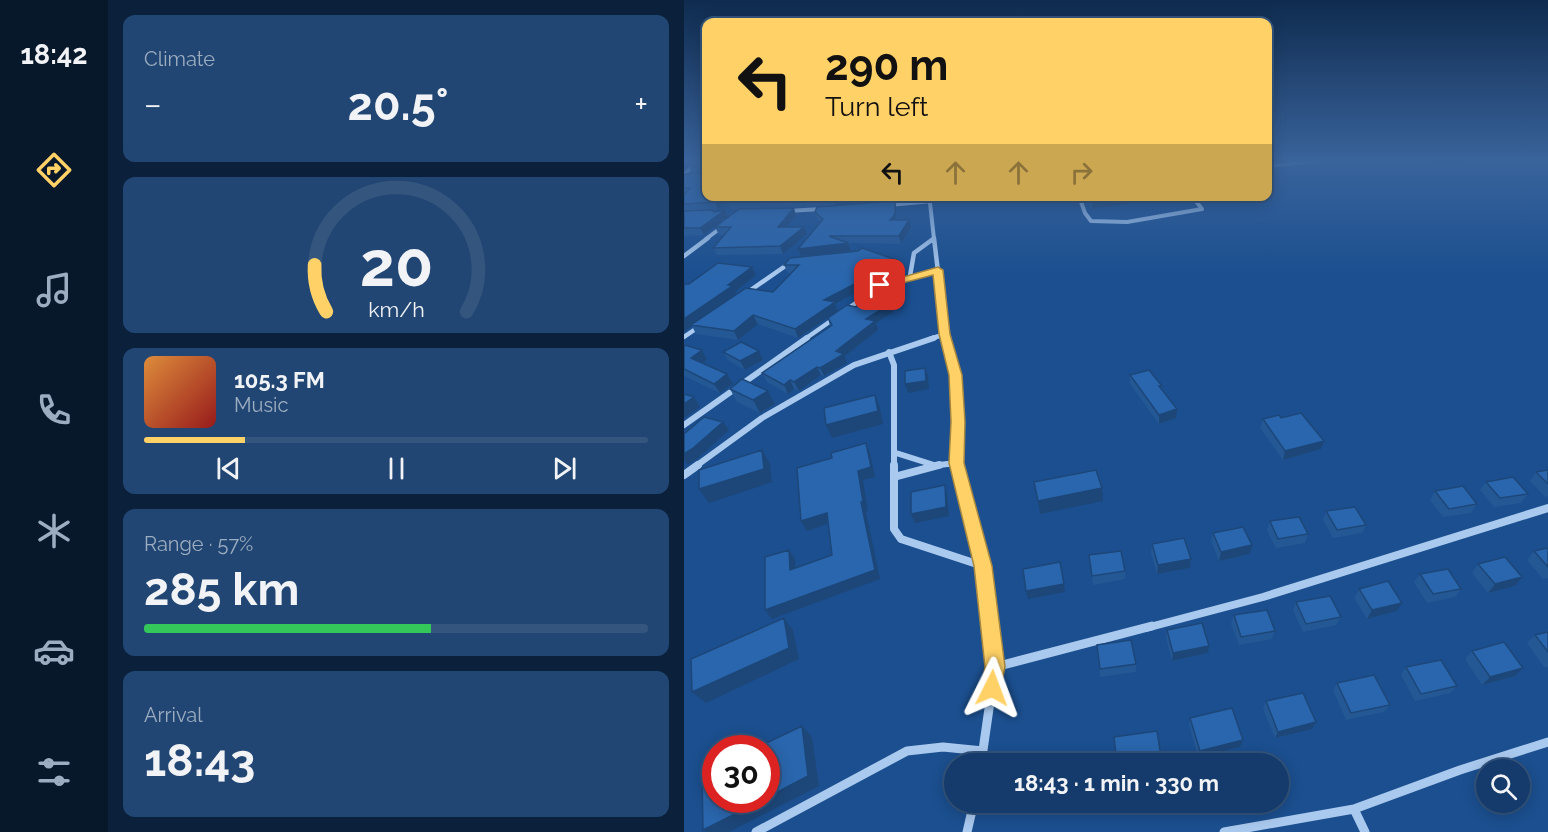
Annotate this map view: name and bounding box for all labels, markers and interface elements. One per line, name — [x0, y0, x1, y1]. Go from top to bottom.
text: 18:42 — [21, 39, 87, 70]
text: 290 m — [825, 41, 948, 90]
icon: left — [726, 42, 804, 120]
text: Climate — [144, 47, 215, 71]
text: 20.5° — [348, 78, 448, 131]
text: − — [144, 85, 162, 124]
text: + — [634, 85, 648, 124]
text: Turn left — [825, 91, 928, 122]
icon: directions — [33, 149, 75, 191]
icon: left — [876, 156, 909, 189]
icon: ahead — [939, 156, 972, 189]
icon: ahead — [1002, 156, 1035, 189]
icon: right — [1065, 156, 1098, 189]
text: 20 — [359, 227, 433, 301]
pin — [854, 259, 905, 310]
icon: arrive — [863, 268, 896, 301]
icon: music — [33, 269, 75, 311]
text: km/h — [368, 297, 424, 322]
text: 105.3 FM — [234, 367, 325, 393]
icon: phone — [33, 389, 75, 431]
text: Music — [234, 393, 288, 417]
icon: previous — [212, 452, 245, 485]
icon: pause — [380, 452, 413, 485]
icon: next — [548, 452, 581, 485]
icon: climate — [33, 510, 75, 552]
text: Range · 57% — [144, 532, 253, 556]
text: 285 km — [144, 563, 299, 616]
icon: car — [33, 630, 75, 672]
position arrow — [960, 656, 1024, 720]
text: Arrival — [144, 703, 203, 727]
text: 18:43 — [144, 734, 255, 787]
speed limit sign: 30 — [702, 735, 780, 813]
icon: filters — [33, 751, 75, 793]
map controls — [1476, 759, 1530, 813]
button: search — [1476, 759, 1530, 813]
text: 18:43 · 1 min · 330 m — [1014, 770, 1219, 796]

